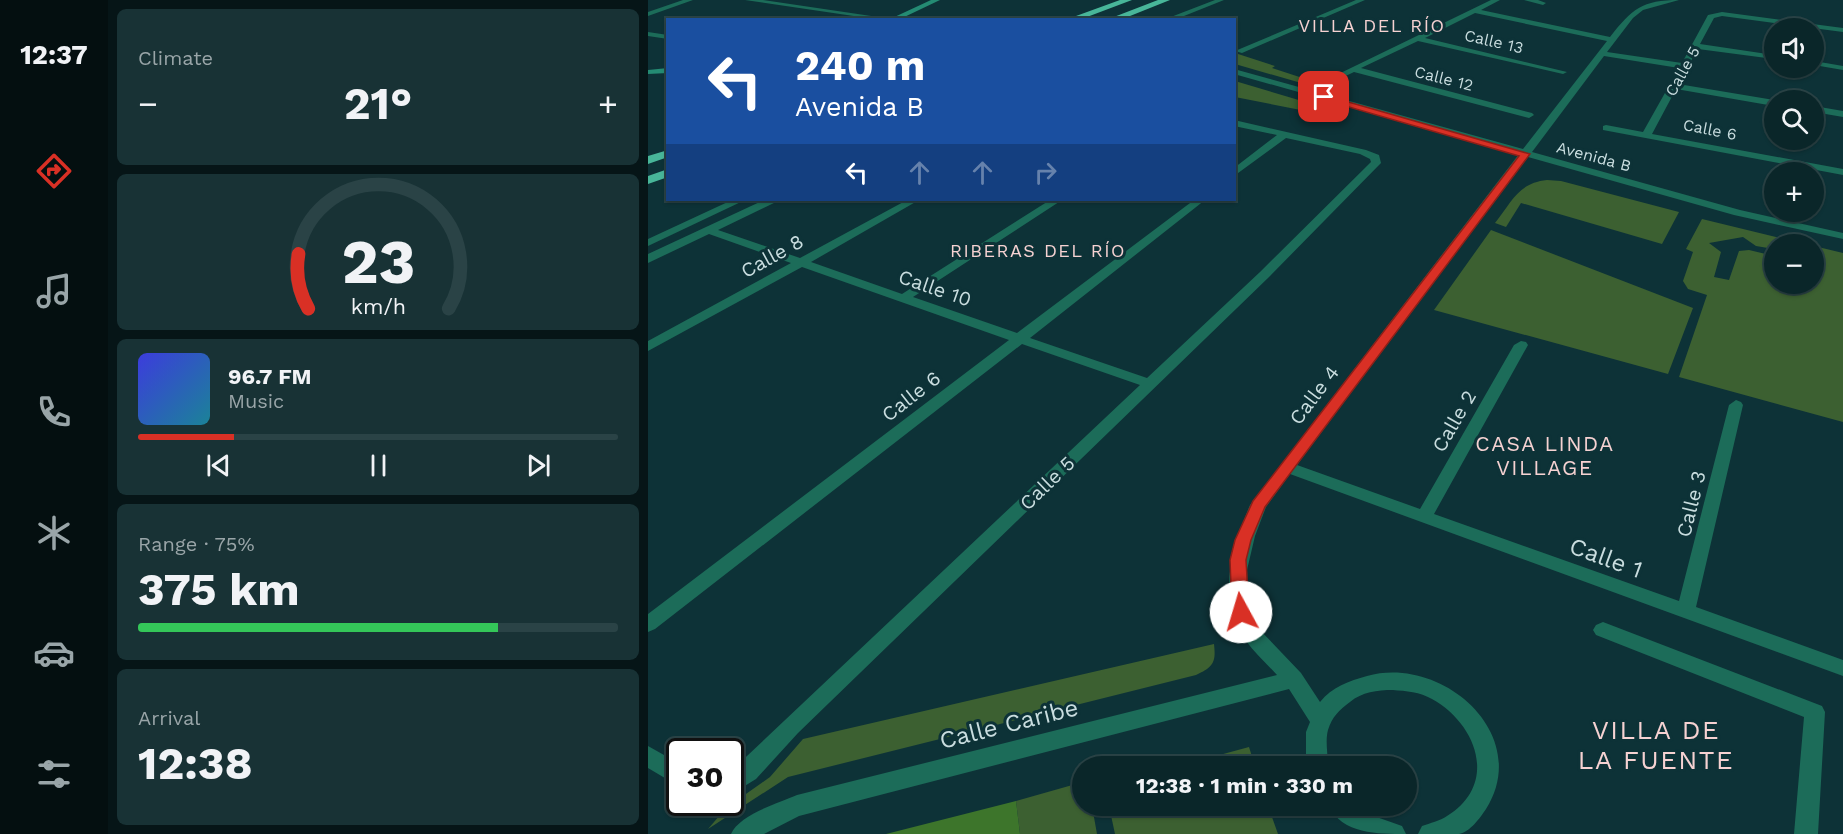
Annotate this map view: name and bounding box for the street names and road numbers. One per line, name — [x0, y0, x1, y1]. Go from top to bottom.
street label: Calle 13 — [1463, 26, 1525, 57]
street label: Calle 5 — [1661, 43, 1704, 99]
street label: Calle 12 — [1413, 62, 1475, 95]
street label: Calle 6 — [1681, 115, 1738, 144]
street label: Avenida B — [1555, 137, 1633, 176]
street label: Calle 8 — [736, 229, 808, 283]
street label: Calle 10 — [895, 264, 975, 312]
street label: Calle 4 — [1284, 361, 1344, 429]
street label: Calle 6 — [877, 366, 945, 426]
street label: Calle 2 — [1427, 386, 1481, 456]
street label: Calle 5 — [1014, 451, 1080, 515]
street label: Calle 3 — [1671, 468, 1711, 540]
street label: Calle 1 — [1566, 532, 1646, 584]
street label: Calle Caribe — [937, 693, 1081, 755]

